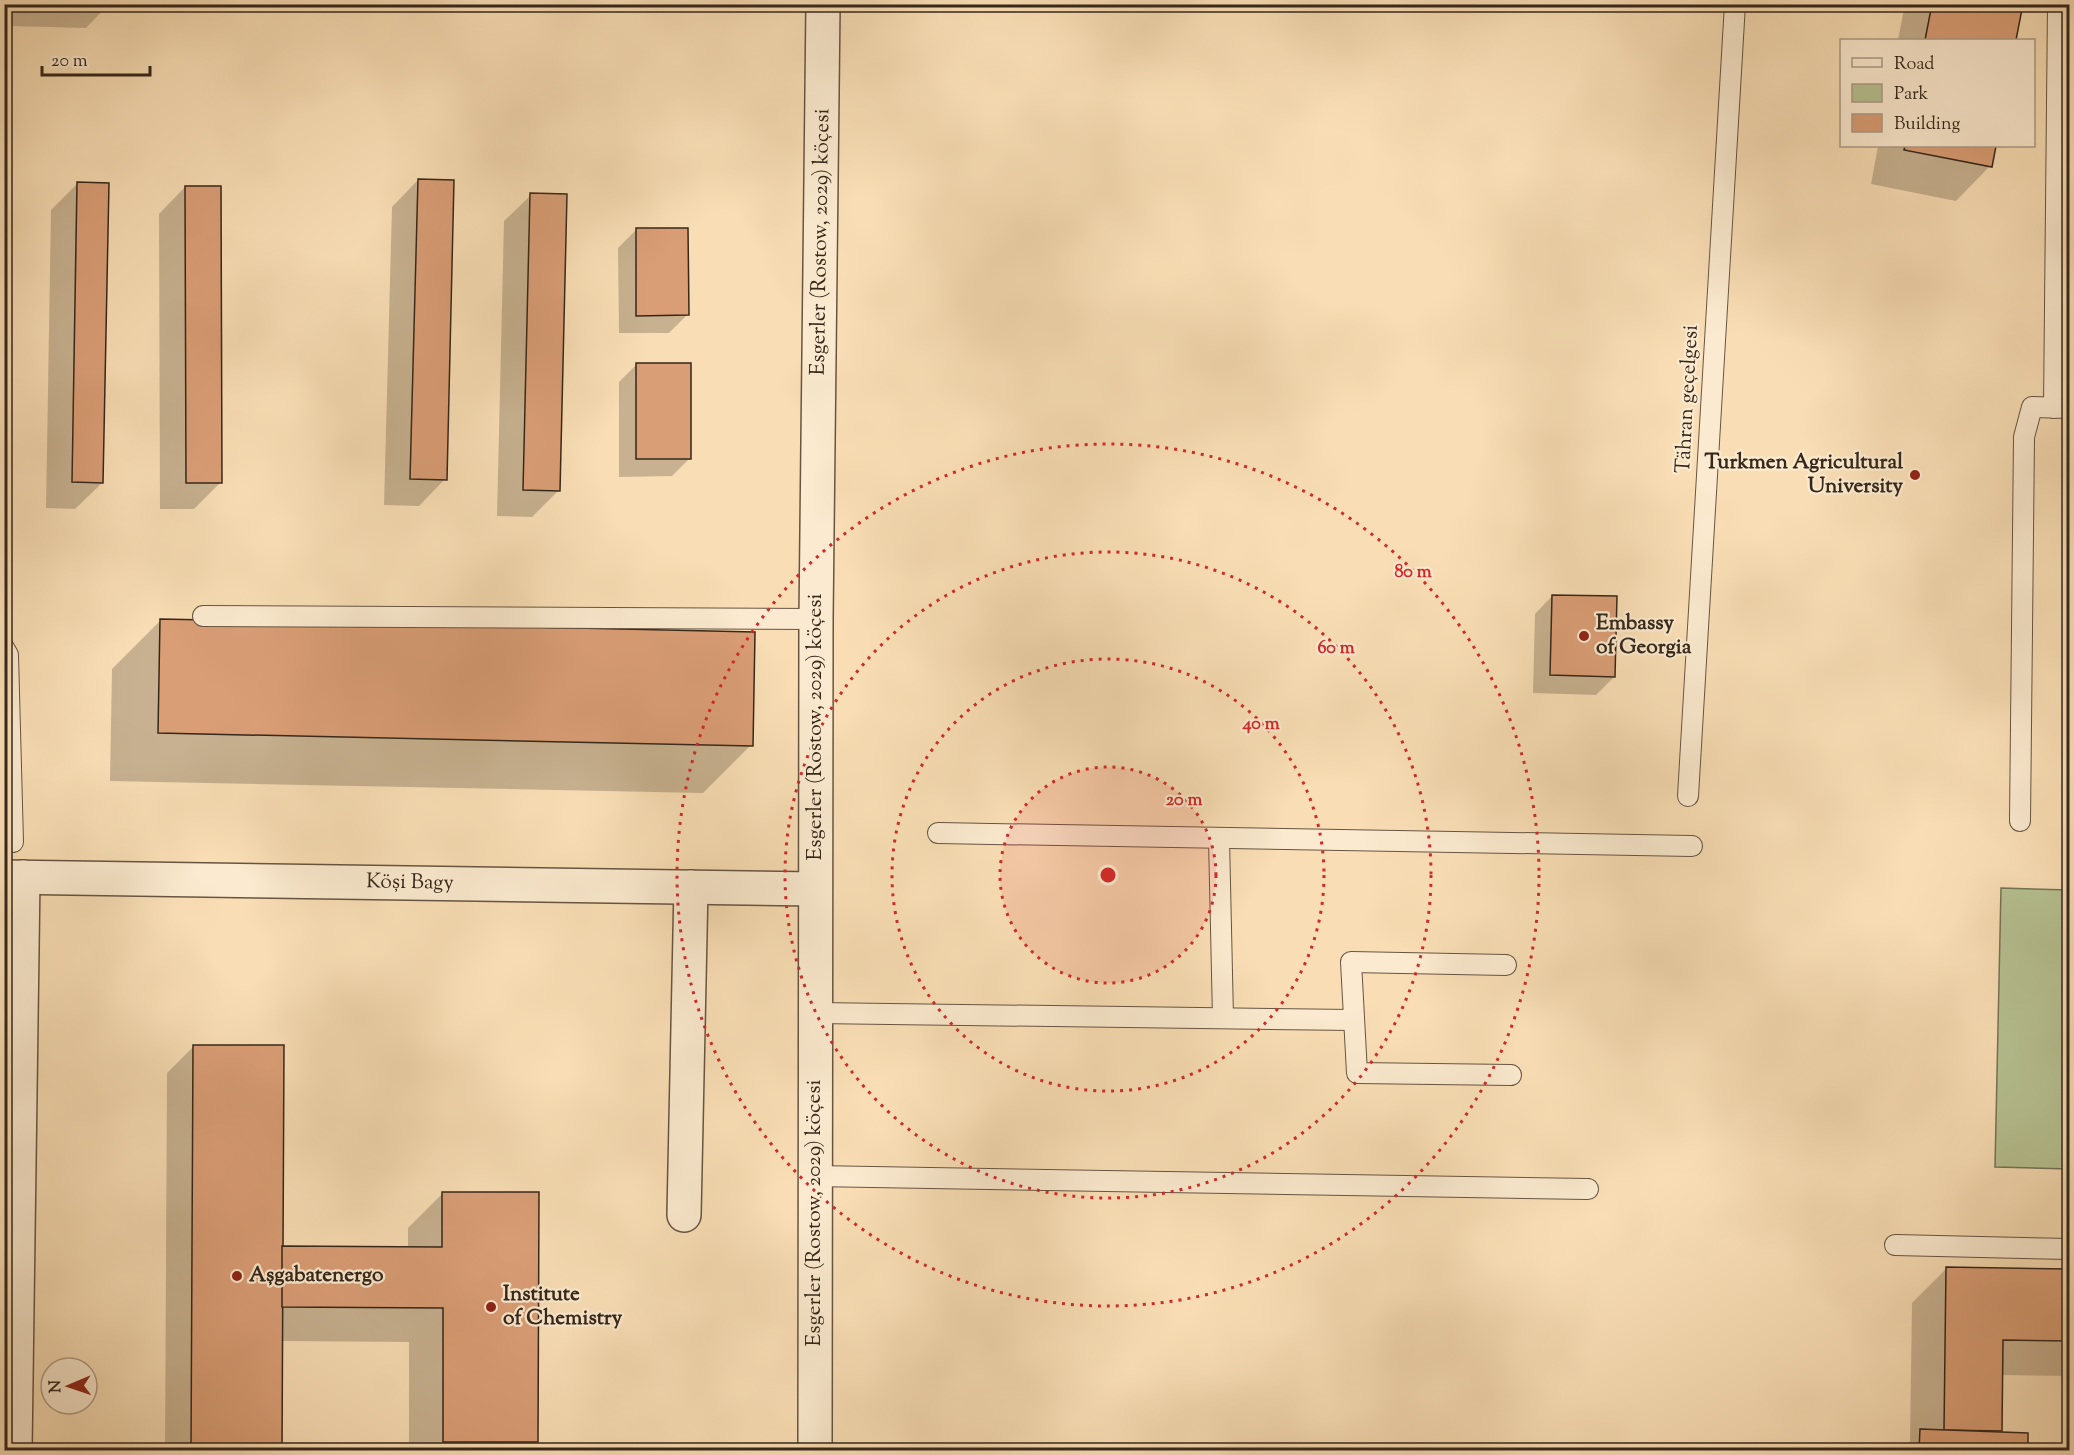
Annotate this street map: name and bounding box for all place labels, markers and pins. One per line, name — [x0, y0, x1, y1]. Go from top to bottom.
place label: Turkmen Agricultural University — [1704, 448, 1904, 502]
marker: Turkmen Agricultural University — [1908, 468, 1922, 482]
place label: Embassy of Georgia — [1596, 609, 1692, 663]
marker: Embassy of Georgia — [1577, 629, 1591, 643]
centre of rings — [1098, 865, 1118, 885]
place label: Aşgabatenergo — [249, 1261, 384, 1291]
marker: Aşgabatenergo — [230, 1269, 244, 1283]
place label: Institute of Chemistry — [503, 1280, 623, 1334]
marker: Institute of Chemistry — [484, 1300, 498, 1314]

